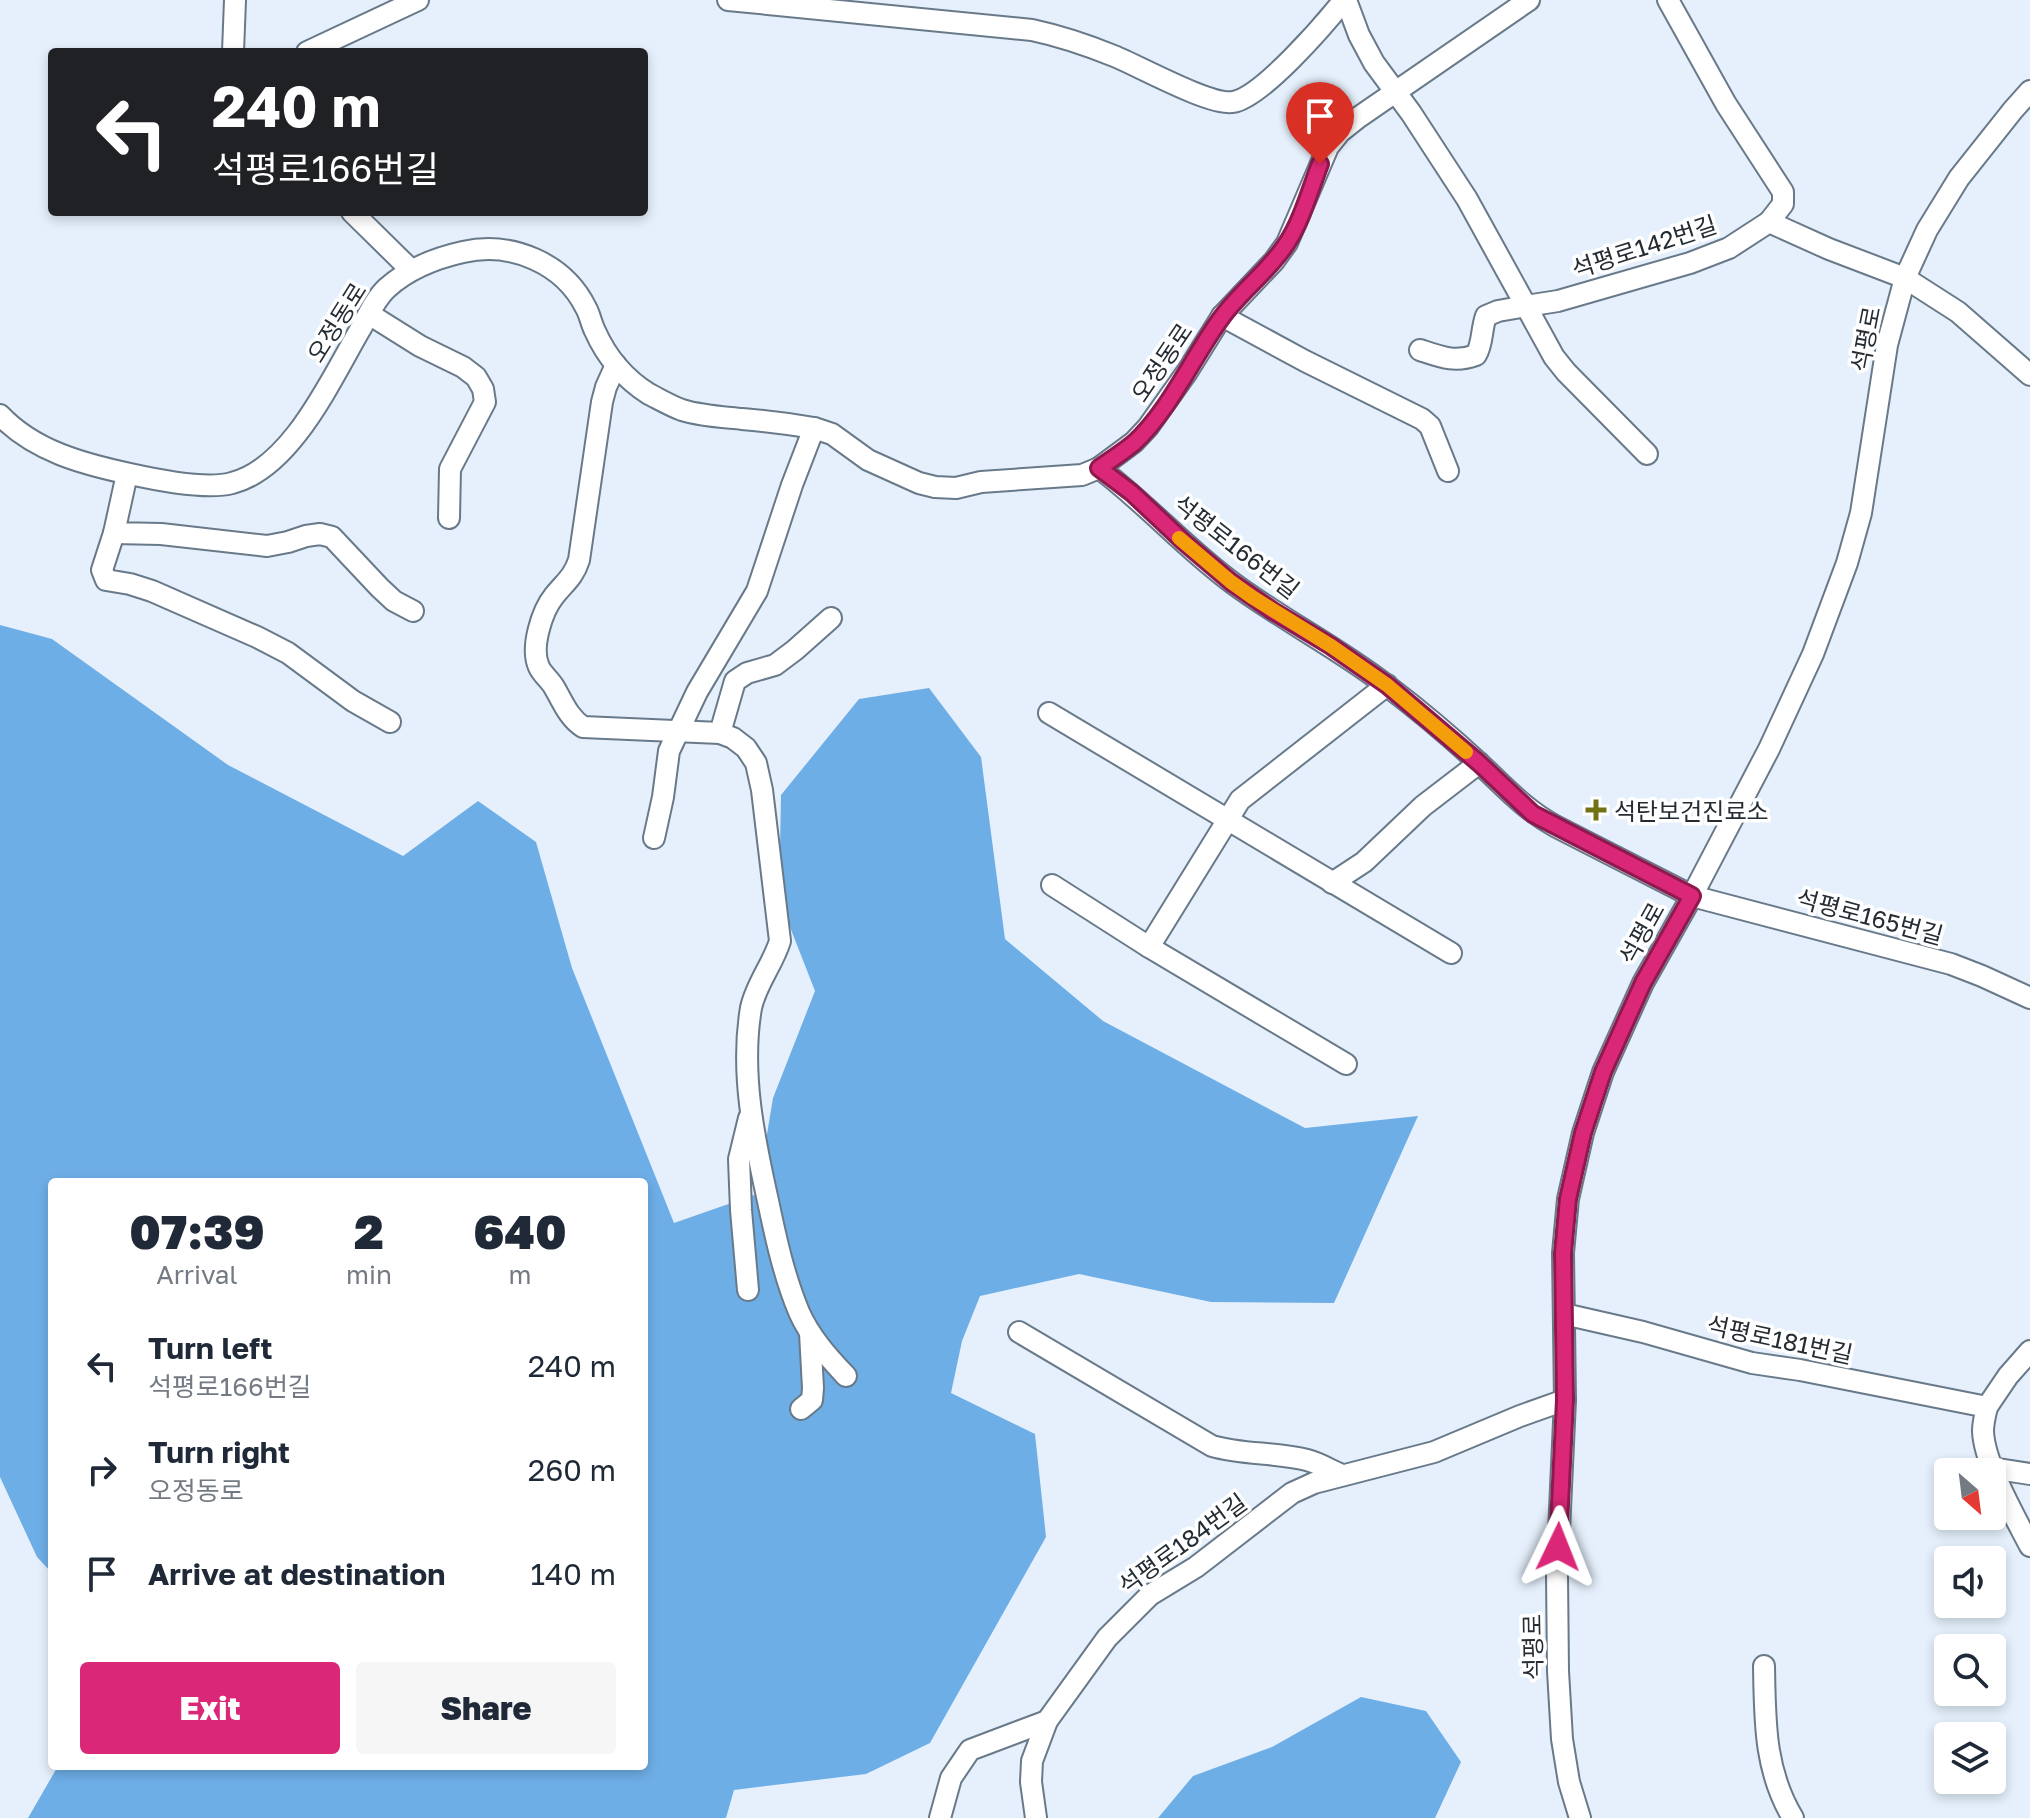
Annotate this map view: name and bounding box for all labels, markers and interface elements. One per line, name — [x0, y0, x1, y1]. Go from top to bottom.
text: 240 m — [212, 72, 381, 139]
icon: left — [80, 80, 184, 184]
pin — [1286, 82, 1354, 164]
icon: arrive — [1298, 94, 1342, 138]
text: 석평로166번길 — [212, 147, 439, 190]
street label: 석평로142번길 — [1568, 209, 1720, 283]
street label: 오정동로 — [300, 277, 372, 367]
street label: 석평로 — [1844, 304, 1886, 374]
street label: 오정동로 — [1124, 317, 1198, 407]
street label: 석평로166번길 — [1169, 488, 1305, 604]
place label: 석탄보건진료소 — [1614, 796, 1769, 825]
marker: 석탄보건진료소 — [1585, 799, 1607, 821]
street label: 석평로165번길 — [1794, 883, 1946, 949]
street label: 석평로 — [1612, 897, 1670, 969]
text: 07:39 — [129, 1202, 265, 1260]
text: 2 — [354, 1202, 384, 1260]
text: 640 — [473, 1202, 567, 1260]
text: Arrival — [156, 1259, 238, 1290]
text: min — [346, 1259, 392, 1290]
text: m — [508, 1259, 531, 1290]
street label: 석평로181번길 — [1704, 1309, 1856, 1369]
text: Turn left — [148, 1330, 273, 1366]
icon: left — [80, 1344, 124, 1388]
text: 240 m — [528, 1348, 616, 1384]
text: 석평로166번길 — [148, 1371, 312, 1402]
text: Turn right — [148, 1434, 290, 1470]
icon: right — [80, 1448, 124, 1492]
text: 260 m — [528, 1452, 616, 1488]
north arrow — [1934, 1458, 2006, 1530]
map controls — [1934, 1458, 2006, 1794]
text: 오정동로 — [148, 1475, 244, 1506]
street label: 석평로184번길 — [1112, 1487, 1252, 1599]
position arrow — [1516, 1505, 1600, 1589]
button: sound — [1934, 1546, 2006, 1618]
icon: arrive — [80, 1552, 124, 1596]
text: Arrive at destination — [148, 1556, 445, 1592]
text: 140 m — [531, 1556, 616, 1592]
street label: 석평로 — [1517, 1614, 1547, 1680]
button: search — [1934, 1634, 2006, 1706]
button: Exit — [80, 1662, 340, 1754]
button: Share — [356, 1662, 616, 1754]
button: layers — [1934, 1722, 2006, 1794]

